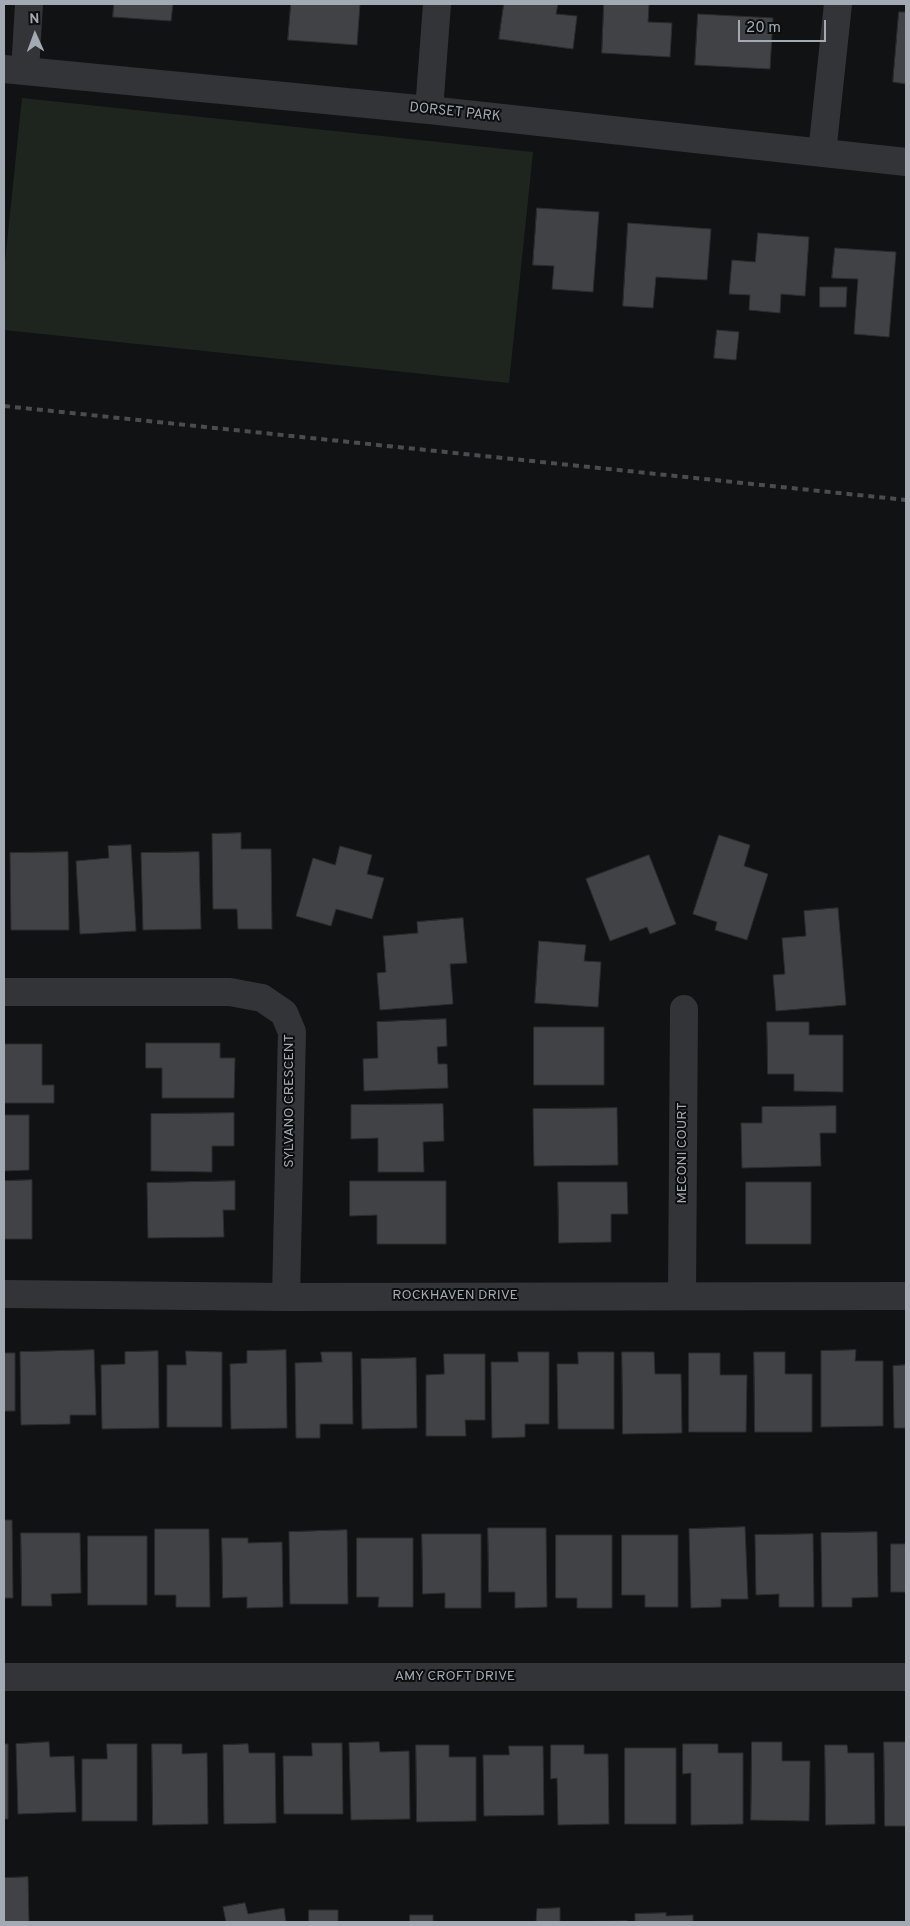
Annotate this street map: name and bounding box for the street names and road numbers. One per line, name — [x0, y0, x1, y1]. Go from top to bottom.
street label: DORSET PARK — [408, 100, 502, 126]
street label: SYLVANO CRESCENT — [282, 1034, 298, 1168]
street label: MECONI COURT — [675, 1102, 691, 1204]
street label: ROCKHAVEN DRIVE — [392, 1288, 518, 1304]
street label: AMY CROFT DRIVE — [395, 1669, 515, 1685]

